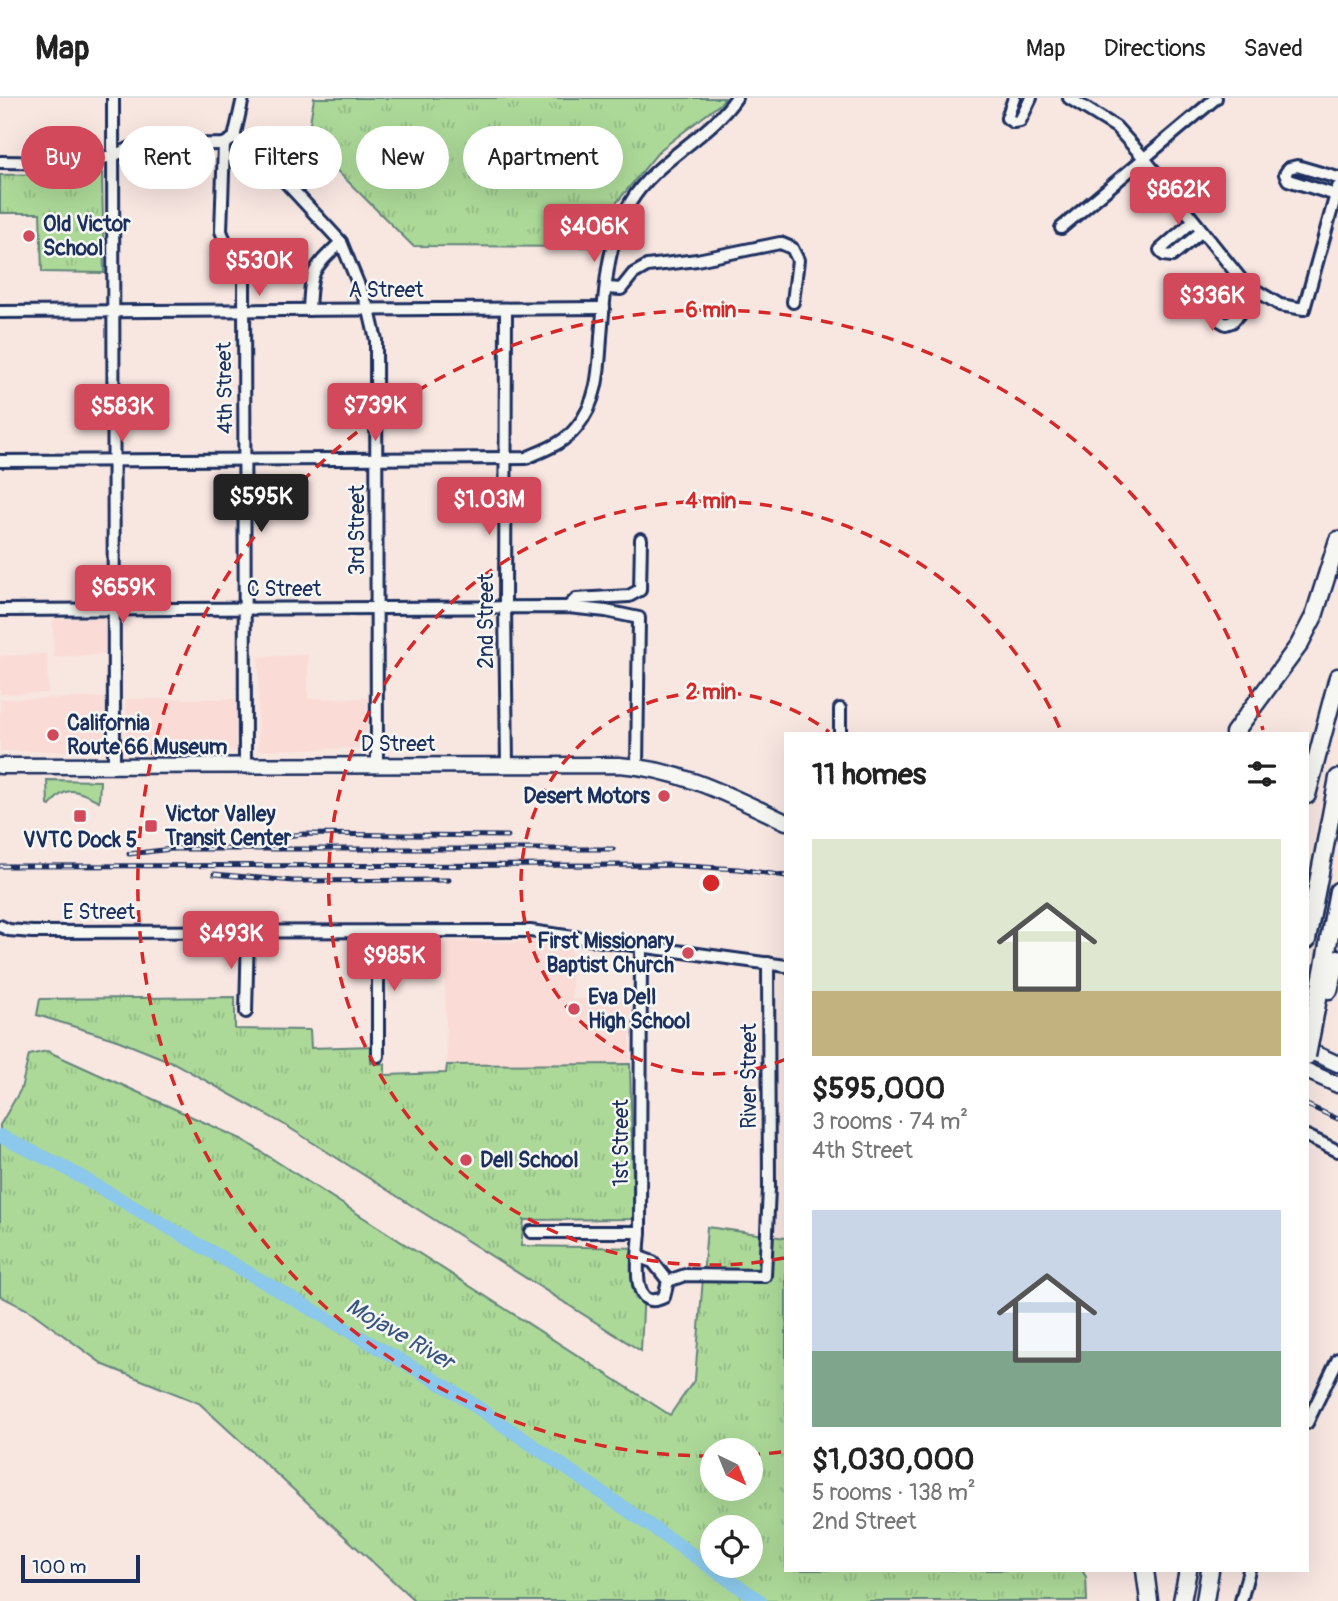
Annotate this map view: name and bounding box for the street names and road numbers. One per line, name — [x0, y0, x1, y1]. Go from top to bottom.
street label: A Street — [348, 277, 424, 304]
street label: 4th Street — [211, 341, 239, 434]
street label: 3rd Street — [344, 484, 371, 575]
street label: 2nd Street — [473, 573, 500, 669]
street label: C Street — [247, 576, 322, 603]
street label: D Street — [361, 731, 436, 758]
street label: E Street — [63, 899, 136, 926]
street label: River Street — [736, 1023, 763, 1129]
street label: 1st Street — [608, 1099, 635, 1187]

